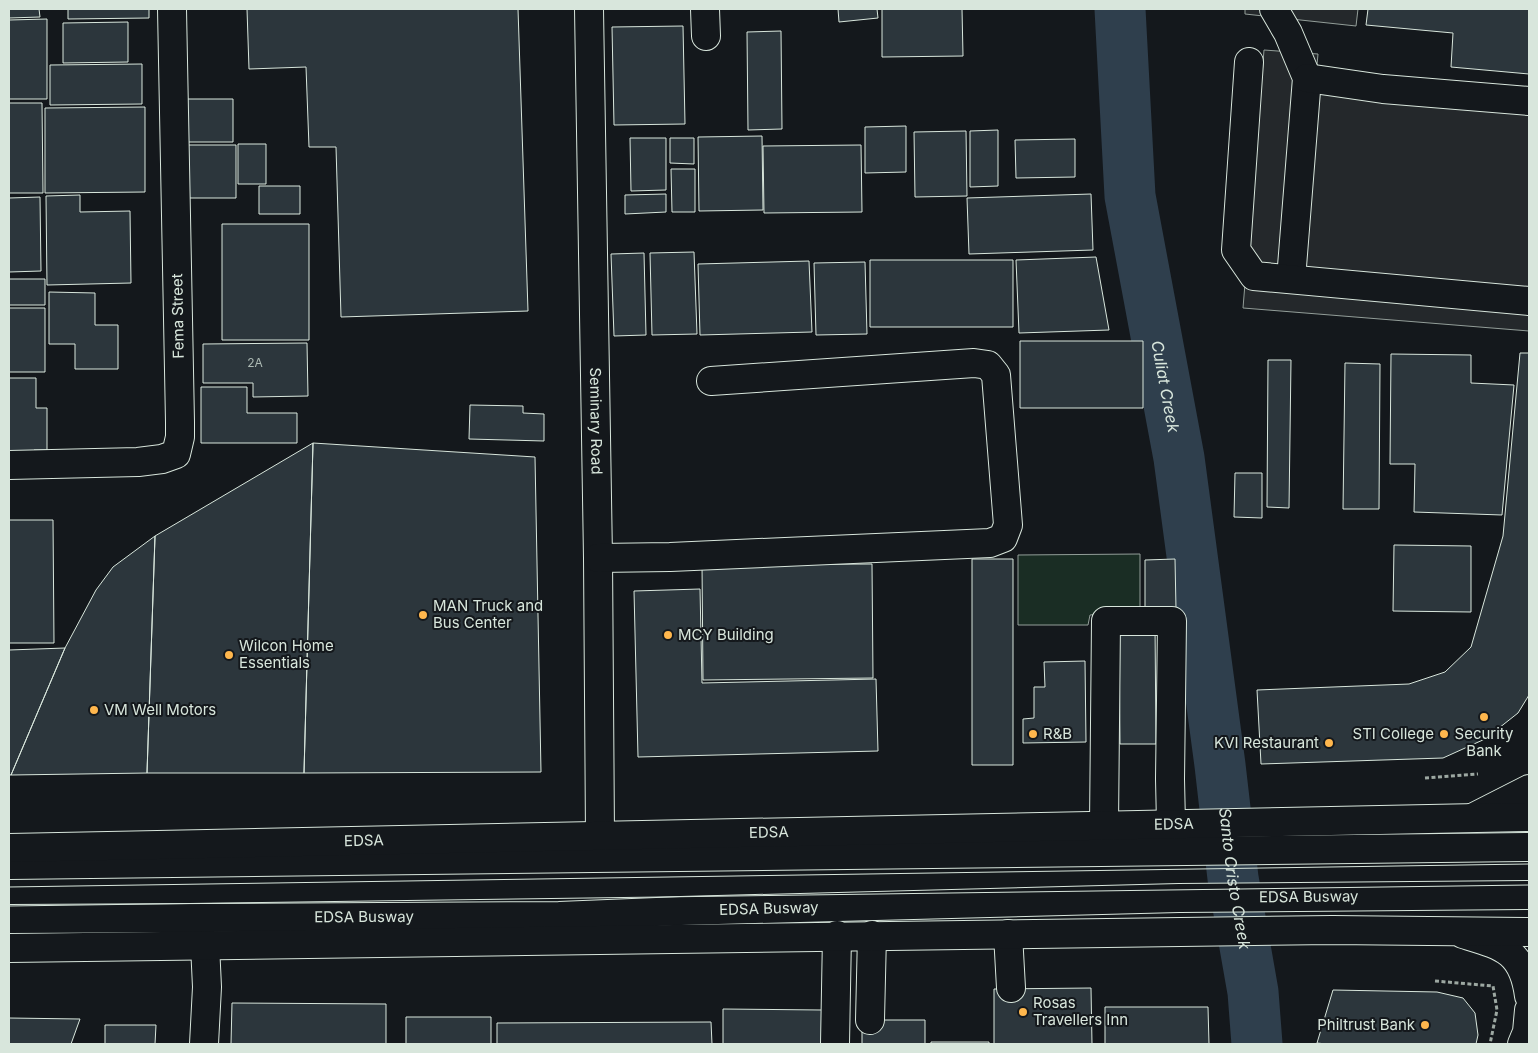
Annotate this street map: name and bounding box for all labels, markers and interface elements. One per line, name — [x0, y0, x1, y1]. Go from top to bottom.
street label: Fema Street — [167, 273, 188, 359]
water label: Culiat Creek — [1147, 339, 1184, 434]
house number: 2A — [247, 355, 263, 370]
street label: Seminary Road — [586, 367, 607, 475]
place label: MAN Truck and Bus Center — [433, 596, 543, 632]
marker: MAN Truck and Bus Center — [417, 609, 429, 621]
place label: MCY Building — [678, 625, 774, 644]
marker: MCY Building — [662, 629, 674, 641]
place label: Wilcon Home Essentials — [239, 636, 334, 672]
marker: Wilcon Home Essentials — [223, 649, 235, 661]
place label: VM Well Motors — [104, 700, 216, 719]
marker: VM Well Motors — [88, 704, 100, 716]
marker: Security Bank — [1478, 711, 1490, 723]
place label: R&B — [1043, 724, 1072, 743]
place label: STI College — [1353, 724, 1434, 743]
place label: Security Bank — [1455, 724, 1514, 760]
marker: R&B — [1027, 728, 1039, 740]
marker: STI College — [1438, 728, 1450, 740]
place label: KVI Restaurant — [1214, 733, 1319, 752]
marker: KVI Restaurant — [1323, 737, 1335, 749]
water label: Santo Cristo Creek — [1215, 807, 1255, 951]
street label: EDSA — [1154, 814, 1194, 834]
street label: EDSA — [749, 822, 789, 842]
street label: EDSA — [344, 830, 384, 850]
street label: EDSA Busway — [1259, 886, 1359, 906]
street label: EDSA Busway — [719, 897, 819, 919]
street label: EDSA Busway — [314, 907, 414, 926]
place label: Rosas Travellers Inn — [1033, 993, 1128, 1029]
marker: Rosas Travellers Inn — [1017, 1006, 1029, 1018]
place label: Philtrust Bank — [1317, 1015, 1416, 1034]
marker: Philtrust Bank — [1419, 1019, 1431, 1031]

